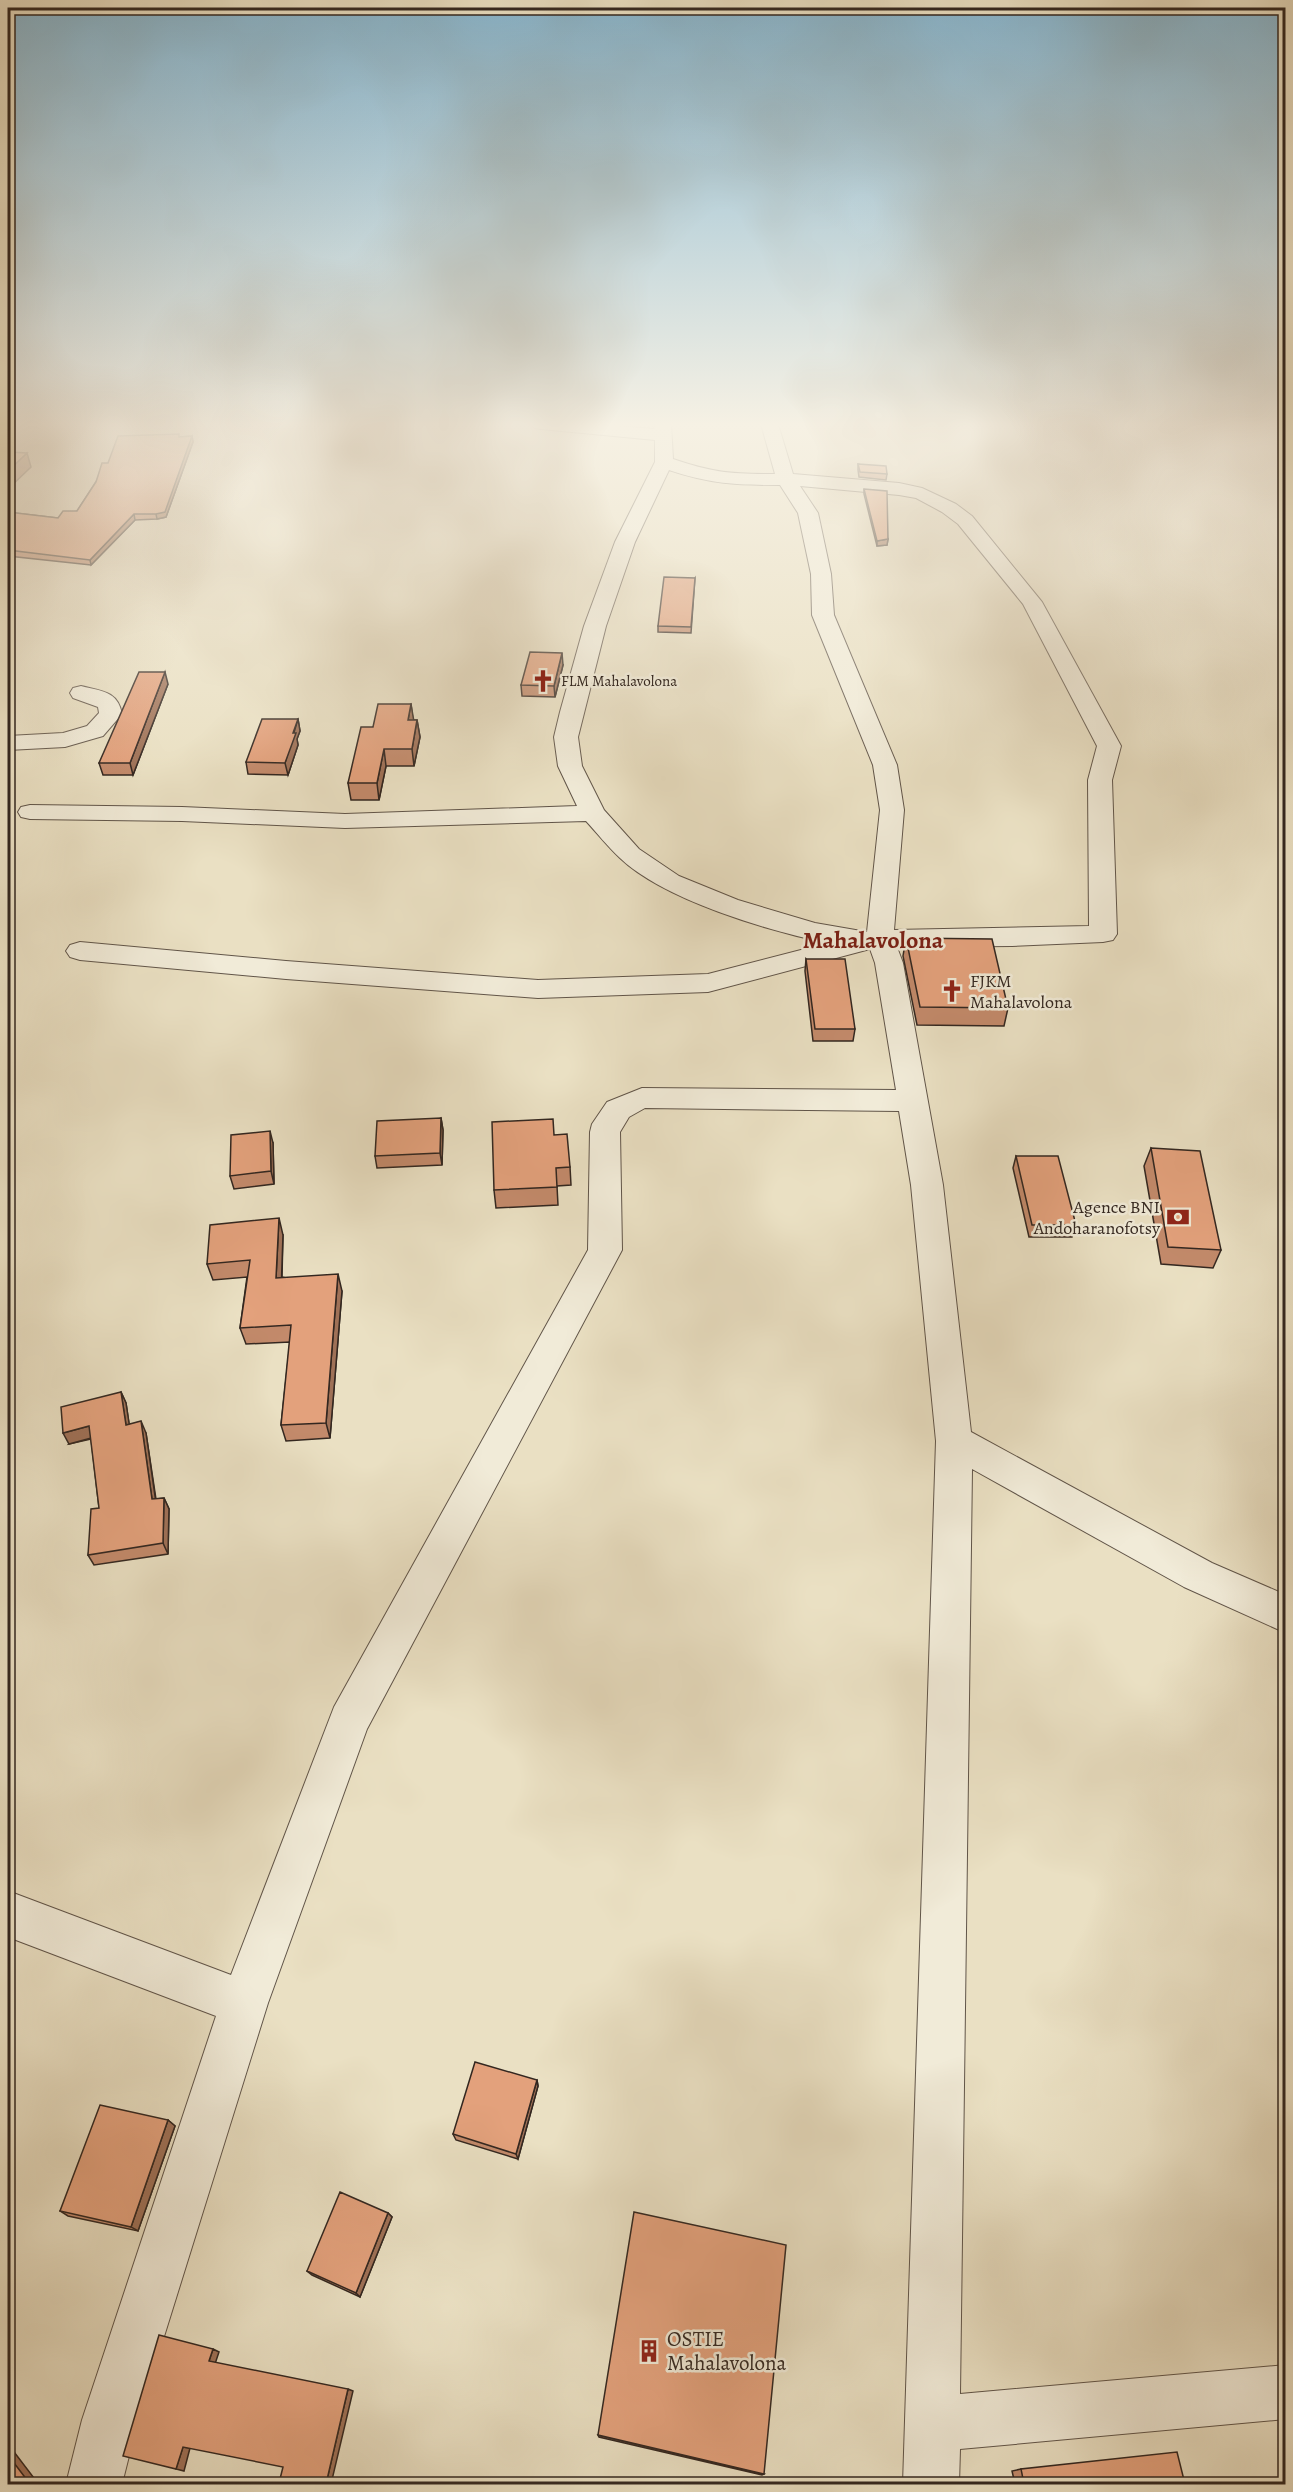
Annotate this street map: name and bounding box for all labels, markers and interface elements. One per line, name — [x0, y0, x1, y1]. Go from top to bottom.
church icon: FLM Mahalavolona — [530, 668, 556, 694]
place label: FLM Mahalavolona — [561, 671, 677, 691]
district label: Mahalavolona — [803, 924, 944, 956]
place label: FJKM Mahalavolona — [970, 969, 1073, 1014]
church icon: FJKM Mahalavolona — [939, 978, 965, 1004]
place label: Agence BNI Andoharanofotsy — [1033, 1195, 1161, 1240]
bank icon: Agence BNI Andoharanofotsy — [1165, 1204, 1191, 1230]
place label: OSTIE Mahalavolona — [667, 2325, 786, 2377]
building icon: OSTIE Mahalavolona — [636, 2338, 662, 2364]

